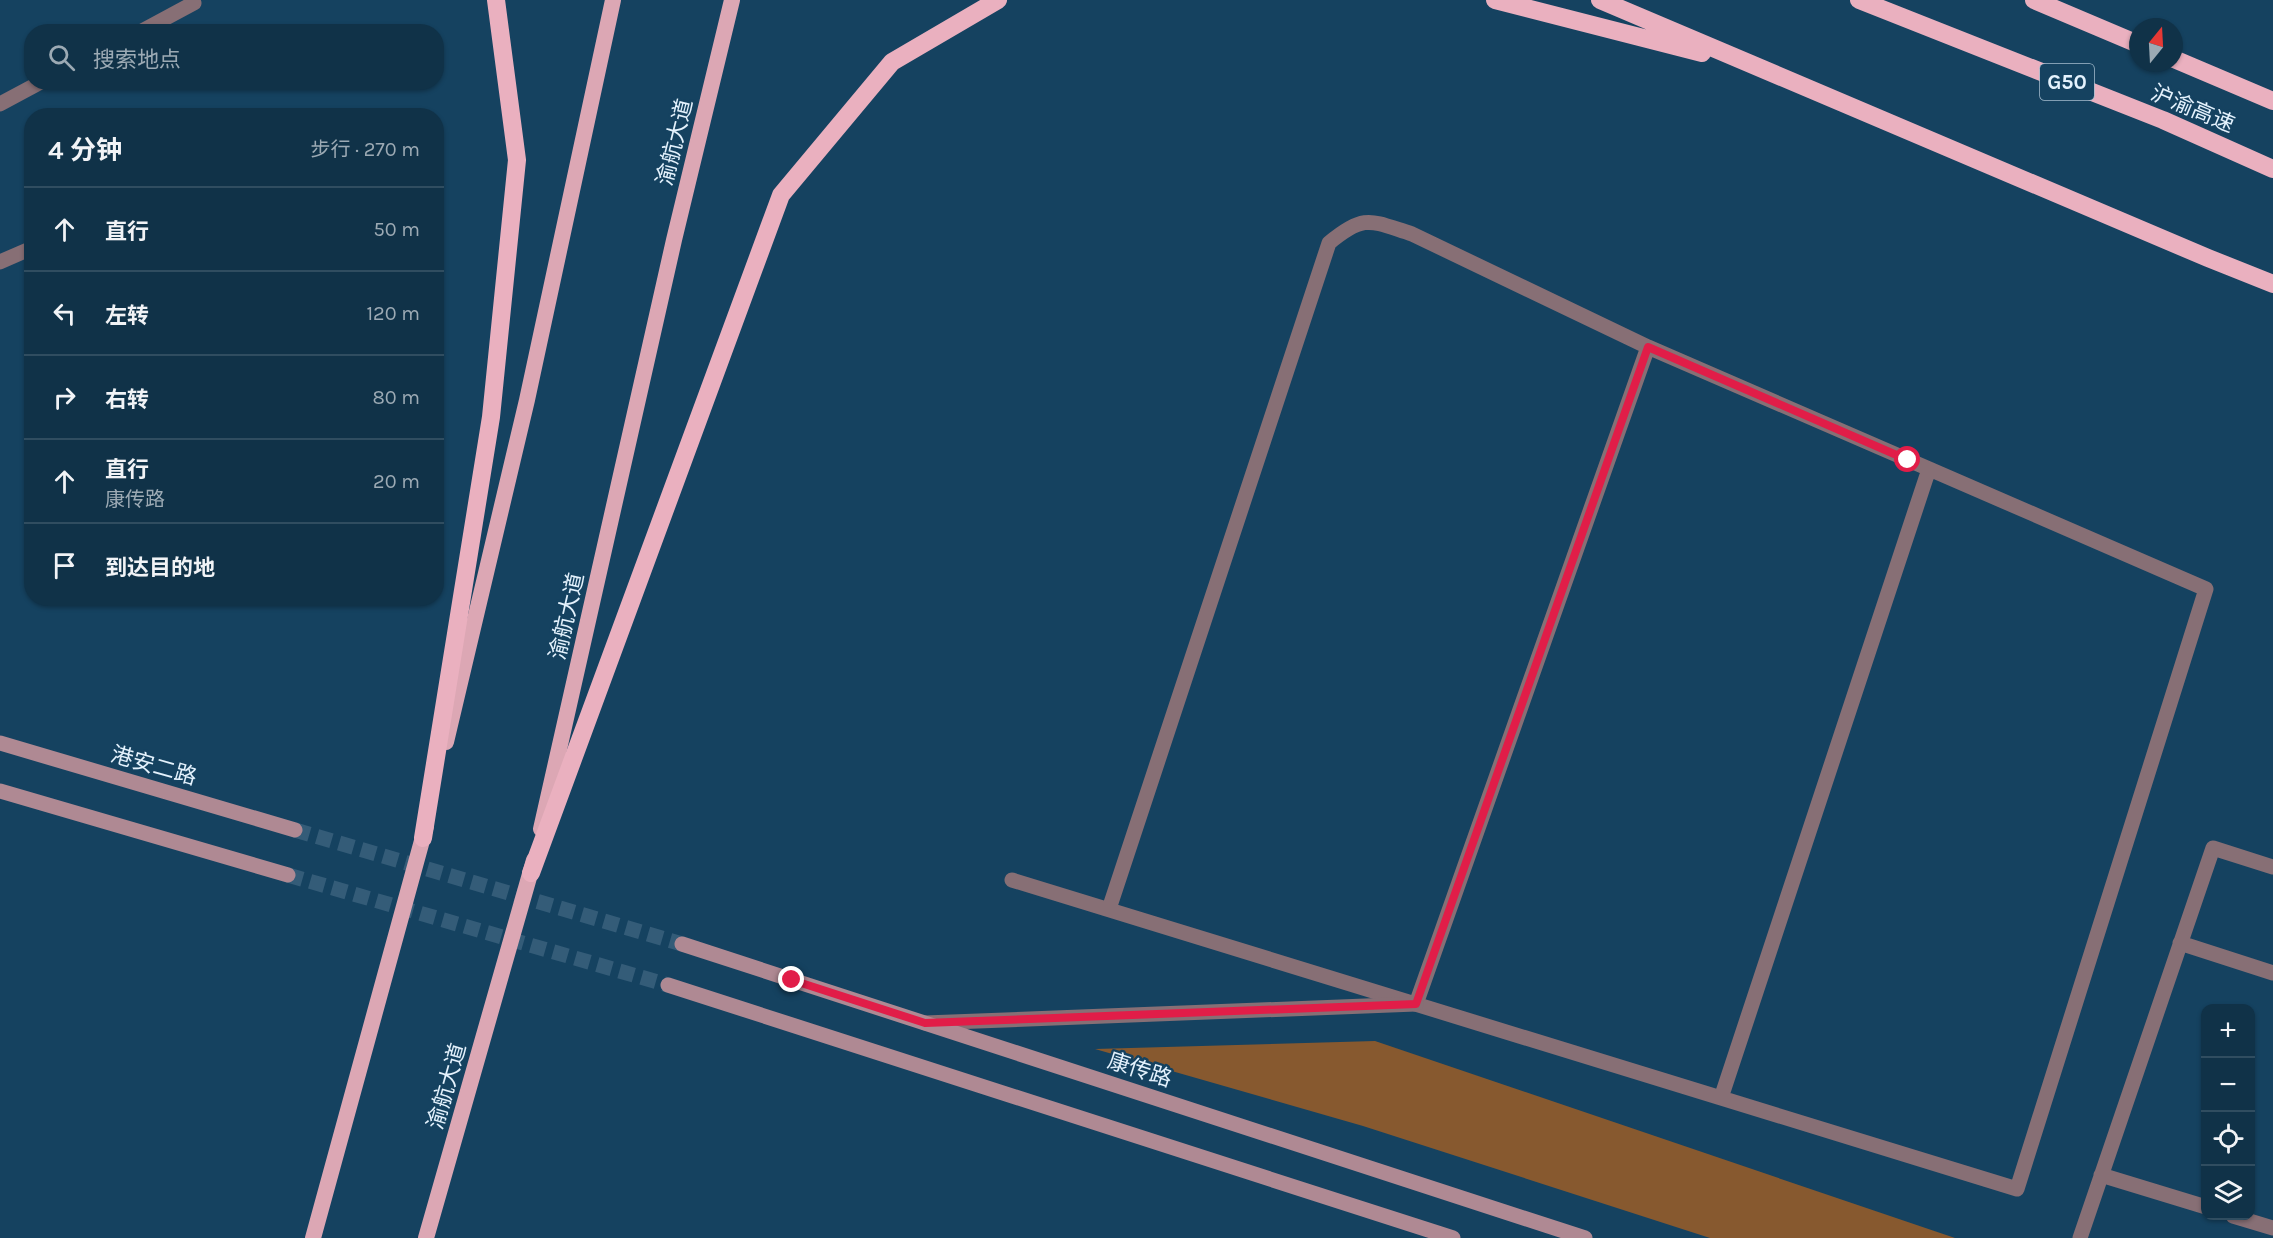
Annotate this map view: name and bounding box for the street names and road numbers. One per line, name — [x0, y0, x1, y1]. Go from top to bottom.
road number: G50 — [2040, 64, 2094, 100]
street label: 沪渝高速 — [2147, 80, 2238, 138]
street label: 渝航大道 — [652, 96, 698, 188]
street label: 渝航大道 — [544, 570, 590, 662]
street label: 港安二路 — [108, 741, 200, 791]
street label: 渝航大道 — [422, 1040, 472, 1132]
street label: 康传路 — [1104, 1047, 1175, 1093]

